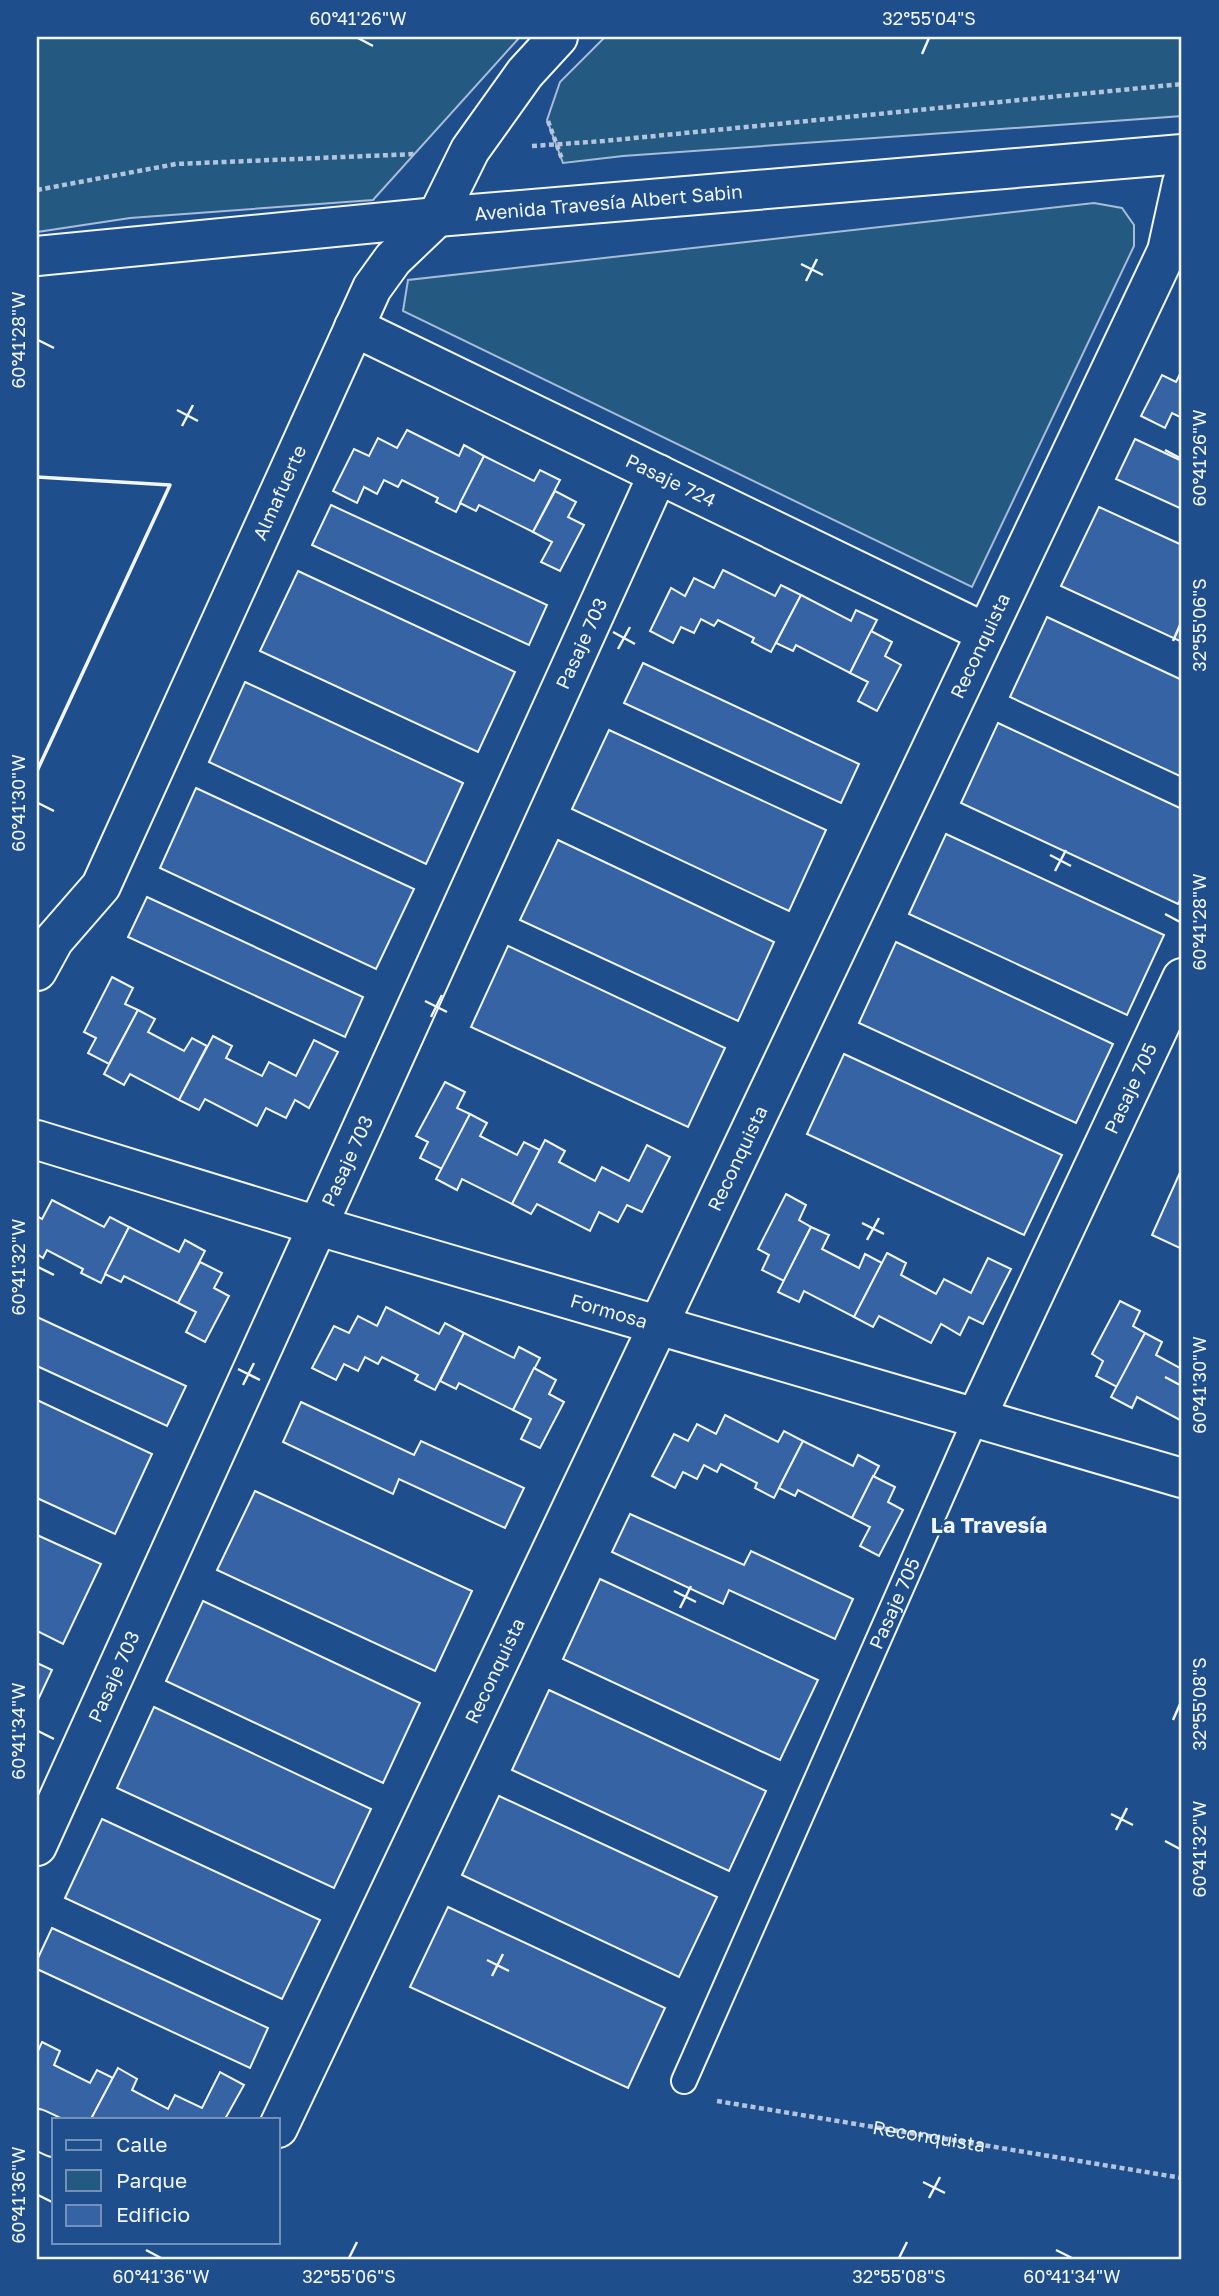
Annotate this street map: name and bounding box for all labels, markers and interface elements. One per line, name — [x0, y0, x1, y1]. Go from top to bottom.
text: 60°41'26"W — [309, 7, 407, 29]
text: 32°55'04"S — [882, 7, 976, 29]
street label: Avenida Travesía Albert Sabin — [473, 179, 744, 225]
text: 60°41'28"W — [7, 291, 29, 389]
text: 60°41'26"W — [1188, 409, 1210, 507]
street label: Almafuerte — [247, 441, 310, 543]
street label: Pasaje 724 — [622, 448, 720, 512]
text: 32°55'06"S — [1188, 578, 1210, 672]
street label: Reconquista — [945, 589, 1014, 702]
street label: Pasaje 703 — [550, 594, 611, 692]
text: 60°41'30"W — [7, 754, 29, 852]
text: 60°41'28"W — [1188, 873, 1210, 971]
street label: Pasaje 705 — [1099, 1039, 1161, 1137]
street label: Reconquista — [702, 1102, 772, 1214]
street label: Pasaje 703 — [316, 1111, 377, 1210]
text: 60°41'32"W — [7, 1219, 29, 1315]
street label: Formosa — [568, 1288, 650, 1332]
text: 60°41'30"W — [1188, 1336, 1210, 1434]
district label: La Travesía — [931, 1512, 1047, 1538]
street label: Pasaje 705 — [864, 1554, 924, 1652]
street label: Reconquista — [459, 1614, 529, 1727]
street label: Pasaje 703 — [83, 1627, 144, 1726]
text: 32°55'08"S — [1188, 1657, 1210, 1751]
text: 60°41'34"W — [7, 1682, 29, 1780]
text: 60°41'32"W — [1188, 1801, 1210, 1897]
street label: Reconquista — [871, 2115, 987, 2156]
legend — [52, 2118, 280, 2244]
text: Calle — [116, 2131, 168, 2157]
text: 60°41'36"W — [7, 2146, 29, 2244]
text: Parque — [116, 2167, 187, 2193]
text: Edificio — [116, 2201, 190, 2227]
text: 60°41'36"W — [112, 2265, 210, 2287]
text: 32°55'06"S — [302, 2265, 396, 2287]
text: 32°55'08"S — [852, 2265, 946, 2287]
text: 60°41'34"W — [1023, 2265, 1121, 2287]

